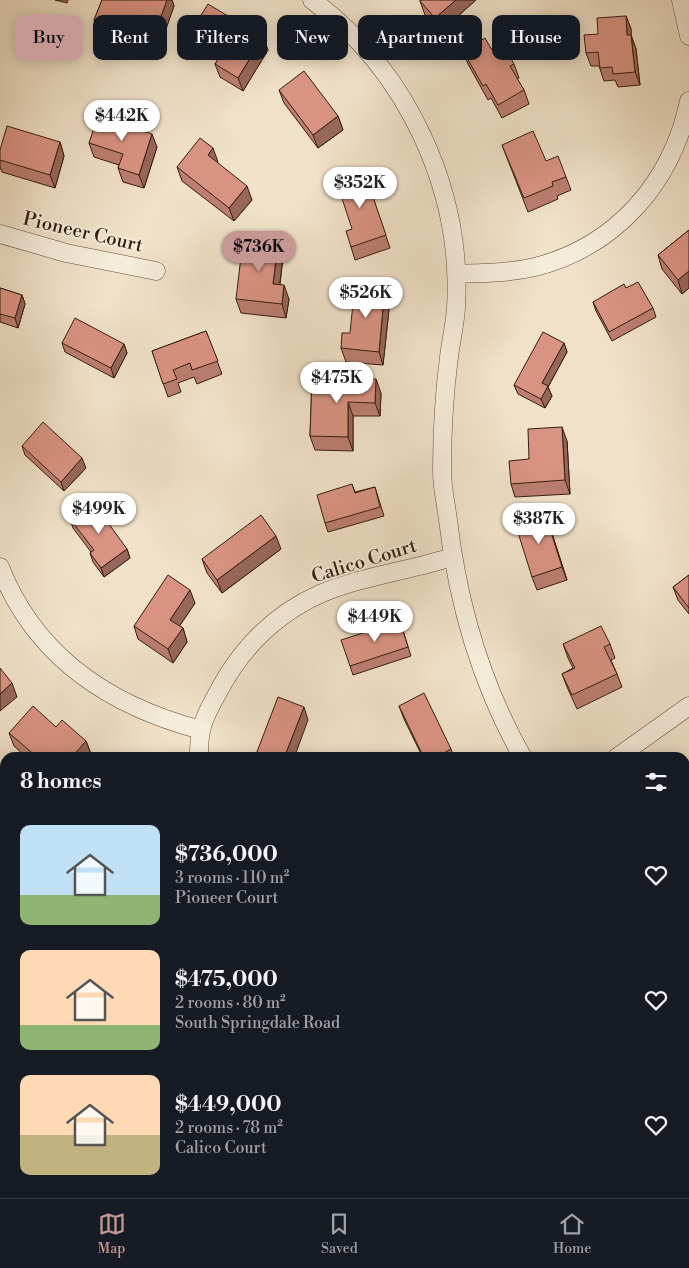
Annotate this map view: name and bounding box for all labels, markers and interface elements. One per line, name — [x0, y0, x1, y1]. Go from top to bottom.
chip: Buy — [15, 15, 83, 60]
chip: Rent — [93, 15, 167, 60]
chip: Filters — [177, 15, 267, 60]
chip: New — [277, 15, 348, 60]
chip: Apartment — [358, 15, 482, 60]
chip: House — [492, 15, 580, 60]
pin: $442K — [87, 100, 157, 142]
text: $442K — [95, 106, 149, 126]
pin: $352K — [325, 166, 395, 209]
text: $352K — [334, 173, 386, 193]
street label: Pioneer Court — [21, 207, 146, 258]
pin: $736K — [224, 230, 294, 273]
text: $736K — [233, 237, 285, 257]
pin: $526K — [331, 276, 401, 319]
text: $526K — [340, 283, 392, 303]
pin: $475K — [302, 362, 372, 404]
text: $475K — [311, 368, 363, 388]
pin: $499K — [64, 492, 134, 535]
text: $499K — [72, 499, 126, 519]
pin: $387K — [504, 502, 574, 545]
text: $387K — [513, 509, 565, 529]
street label: Calico Court — [308, 534, 420, 588]
pin: $449K — [340, 600, 410, 643]
text: $449K — [348, 607, 402, 627]
icon: filters — [642, 768, 670, 796]
text: 8 homes — [20, 769, 102, 795]
text: $736,000 — [175, 842, 278, 868]
icon: home — [60, 845, 120, 905]
icon: heart — [642, 861, 670, 889]
text: 3 rooms · 110 m² — [175, 868, 289, 888]
text: Pioneer Court — [175, 888, 278, 908]
text: $475,000 — [175, 967, 278, 993]
icon: home — [60, 970, 120, 1030]
icon: heart — [642, 986, 670, 1014]
text: 2 rooms · 80 m² — [175, 993, 286, 1013]
text: South Springdale Road — [175, 1013, 340, 1033]
text: $449,000 — [175, 1092, 281, 1118]
icon: home — [60, 1095, 120, 1155]
icon: heart — [642, 1111, 670, 1139]
text: 2 rooms · 78 m² — [175, 1118, 283, 1138]
text: Calico Court — [175, 1138, 267, 1158]
tab: Map — [98, 1210, 126, 1258]
tab: Saved — [321, 1210, 358, 1258]
tab: Home — [553, 1210, 591, 1258]

